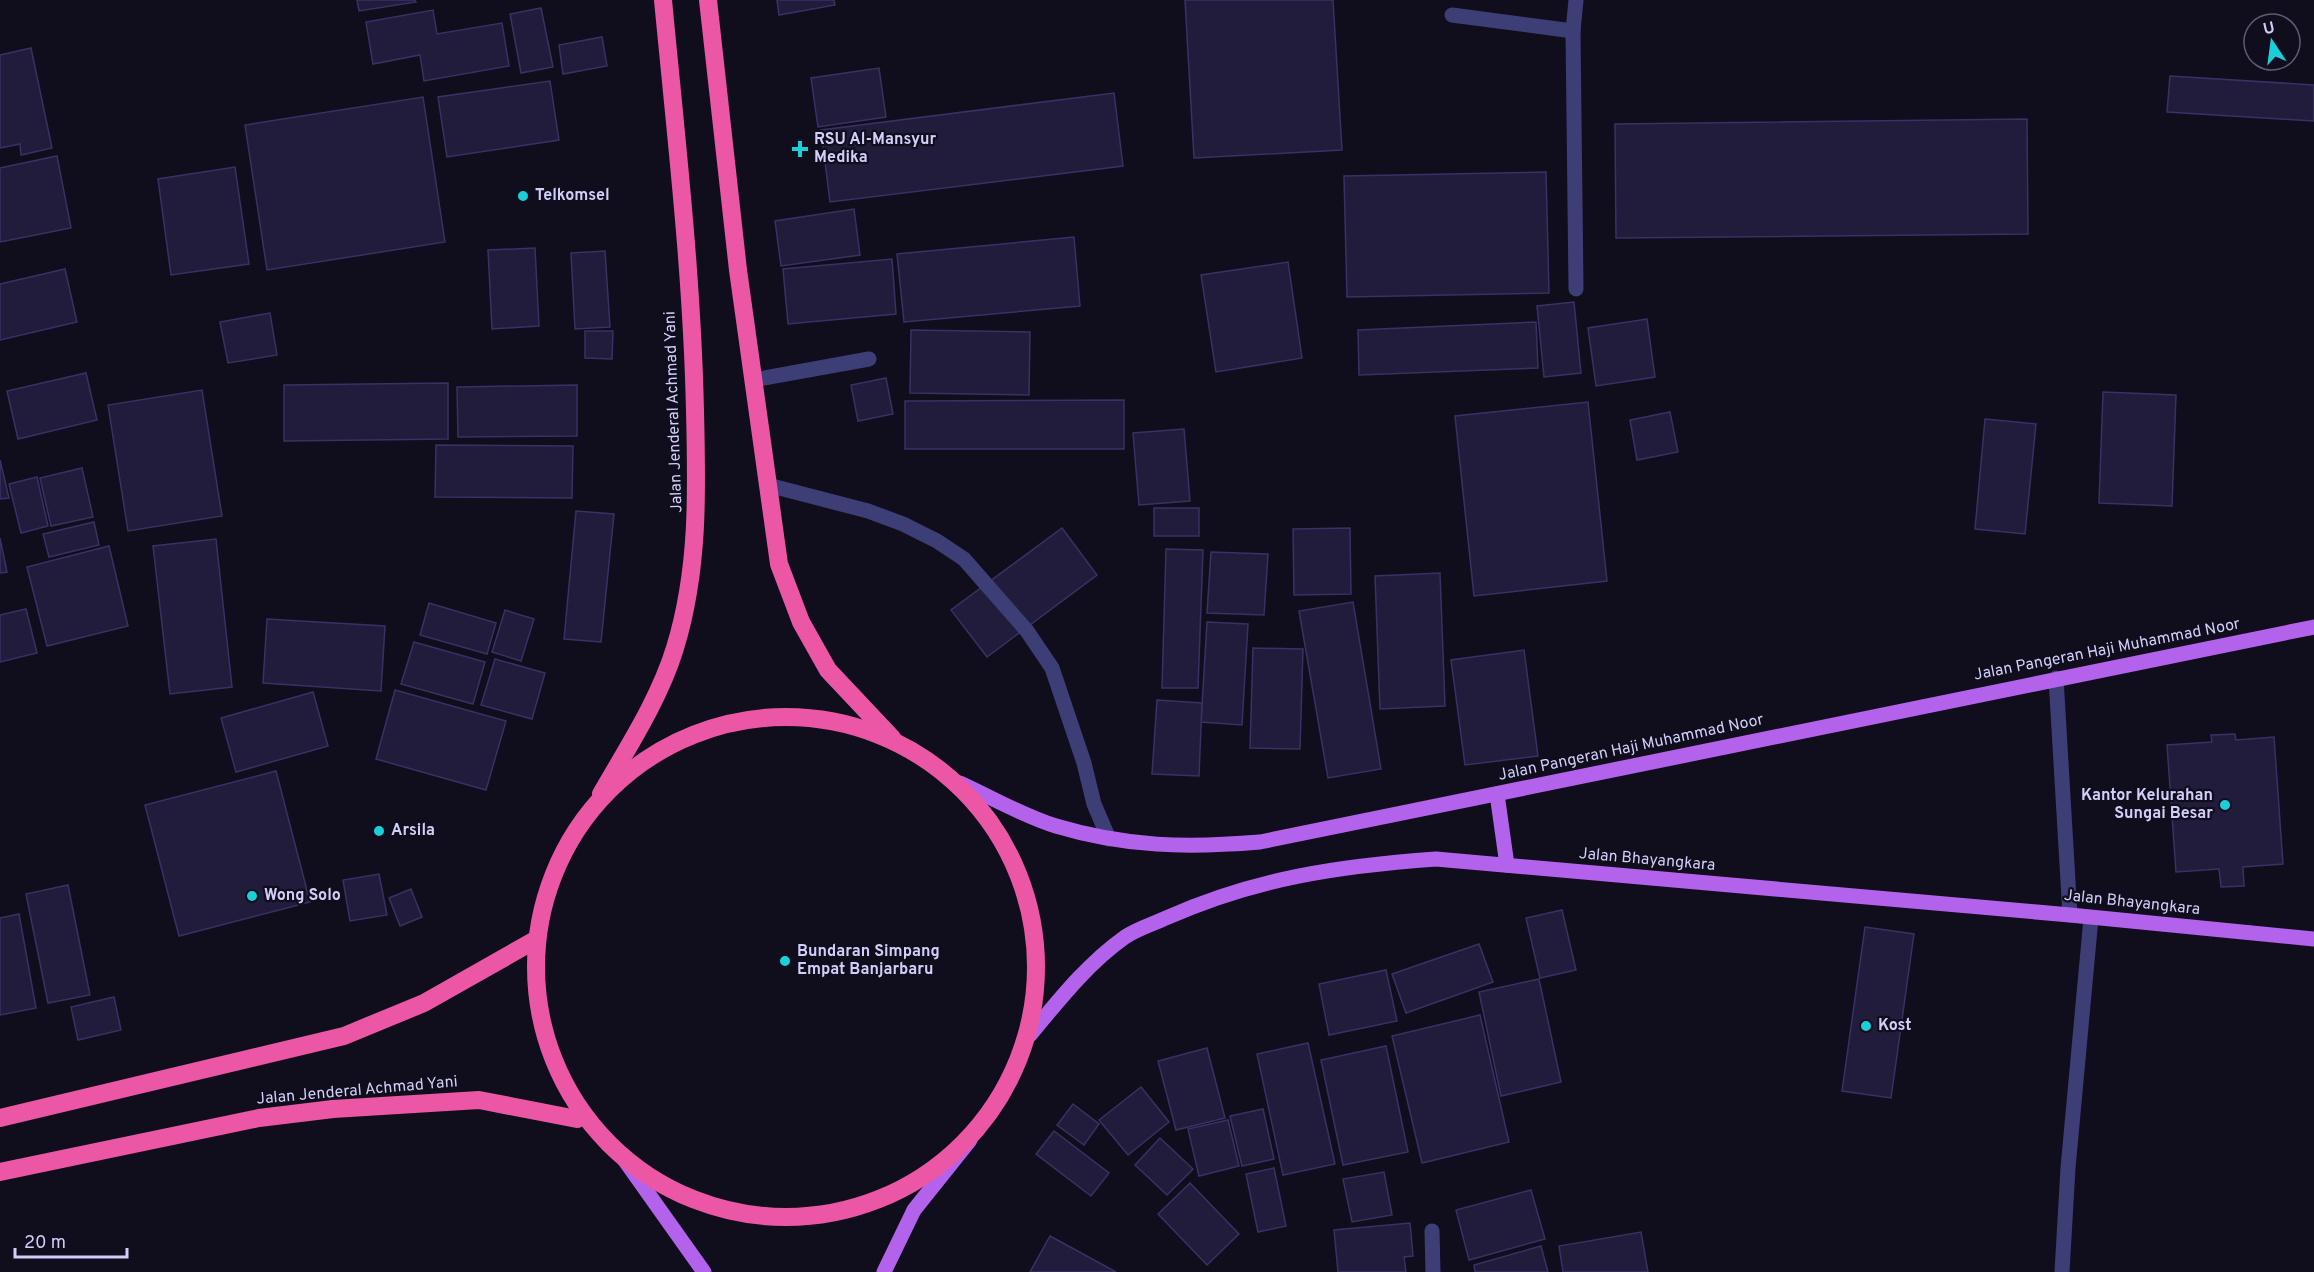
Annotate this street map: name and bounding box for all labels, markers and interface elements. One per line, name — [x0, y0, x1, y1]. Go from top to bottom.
north arrow — [2242, 12, 2302, 72]
text: U — [2261, 18, 2277, 40]
place label: RSU Al-Mansyur Medika — [814, 130, 937, 168]
marker: RSU Al-Mansyur Medika — [791, 140, 809, 158]
place label: Telkomsel — [535, 186, 610, 206]
marker: Telkomsel — [516, 189, 530, 203]
street label: Jalan Jenderal Achmad Yani — [660, 311, 688, 513]
street label: Jalan Pangeran Haji Muhammad Noor — [1972, 614, 2242, 686]
street label: Jalan Pangeran Haji Muhammad Noor — [1496, 710, 1766, 786]
place label: Kantor Kelurahan Sungai Besar — [2081, 786, 2213, 824]
marker: Kantor Kelurahan Sungai Besar — [2218, 798, 2232, 812]
place label: Arsila — [391, 821, 435, 841]
marker: Arsila — [372, 824, 386, 838]
street label: Jalan Bhayangkara — [1578, 844, 1716, 876]
place label: Wong Solo — [264, 886, 341, 906]
street label: Jalan Bhayangkara — [2063, 886, 2201, 920]
marker: Wong Solo — [245, 889, 259, 903]
place label: Bundaran Simpang Empat Banjarbaru — [797, 942, 940, 980]
marker: Bundaran Simpang Empat Banjarbaru — [778, 954, 792, 968]
place label: Kost — [1878, 1016, 1912, 1036]
marker: Kost — [1859, 1019, 1873, 1033]
street label: Jalan Jenderal Achmad Yani — [255, 1072, 459, 1110]
scale bar — [15, 1221, 128, 1259]
text: 20 m — [24, 1232, 66, 1255]

